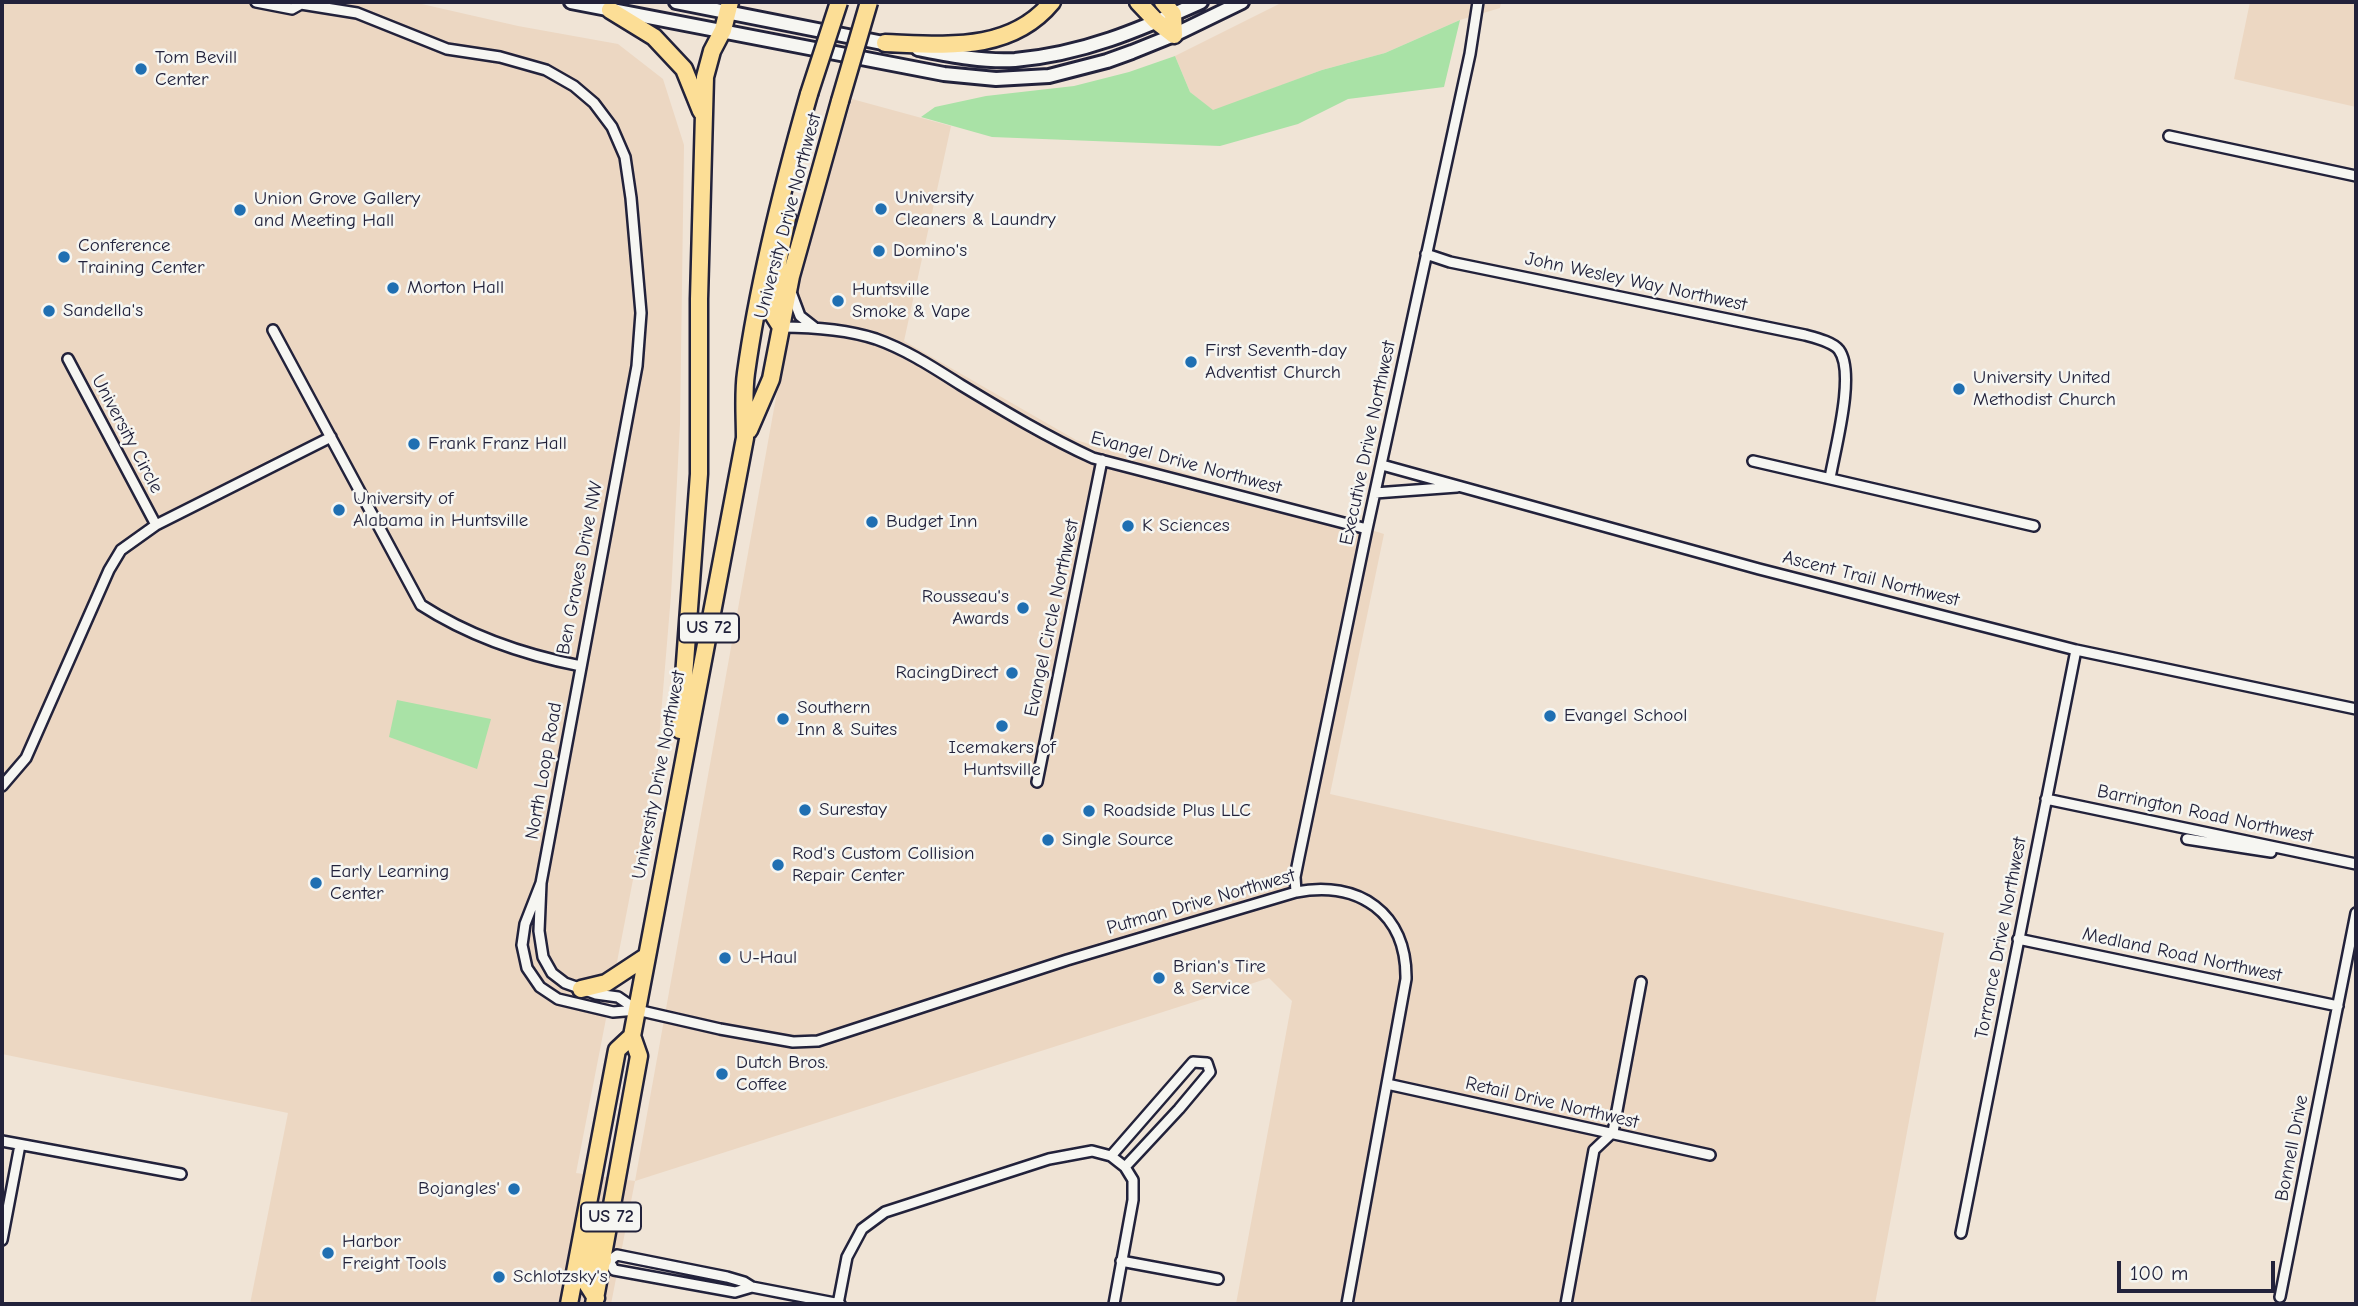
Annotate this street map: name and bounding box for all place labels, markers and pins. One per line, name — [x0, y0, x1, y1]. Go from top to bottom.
place label: Tom Bevill Center — [155, 47, 237, 91]
marker: Tom Bevill Center — [133, 61, 149, 77]
place label: University Cleaners & Laundry — [895, 187, 1056, 231]
place label: Union Grove Gallery and Meeting Hall — [254, 188, 420, 232]
marker: University Cleaners & Laundry — [873, 201, 889, 217]
marker: Union Grove Gallery and Meeting Hall — [232, 202, 248, 218]
place label: Conference Training Center — [78, 235, 205, 279]
place label: Domino's — [893, 240, 967, 262]
marker: Domino's — [871, 243, 887, 259]
marker: Conference Training Center — [56, 249, 72, 265]
place label: Morton Hall — [407, 277, 504, 299]
place label: Huntsville Smoke & Vape — [852, 279, 970, 323]
marker: Morton Hall — [385, 280, 401, 296]
marker: Huntsville Smoke & Vape — [830, 293, 846, 309]
place label: Sandella's — [63, 300, 143, 322]
marker: Sandella's — [41, 303, 57, 319]
place label: First Seventh-day Adventist Church — [1205, 340, 1347, 384]
marker: First Seventh-day Adventist Church — [1183, 354, 1199, 370]
place label: University United Methodist Church — [1973, 367, 2116, 411]
marker: University United Methodist Church — [1951, 381, 1967, 397]
place label: Frank Franz Hall — [428, 433, 567, 455]
marker: Frank Franz Hall — [406, 436, 422, 452]
place label: University of Alabama in Huntsville — [353, 488, 528, 532]
marker: University of Alabama in Huntsville — [331, 502, 347, 518]
place label: Budget Inn — [886, 511, 977, 533]
marker: Budget Inn — [864, 514, 880, 530]
place label: K Sciences — [1142, 515, 1230, 537]
marker: K Sciences — [1120, 518, 1136, 534]
place label: Rousseau's Awards — [922, 586, 1009, 630]
marker: Rousseau's Awards — [1015, 600, 1031, 616]
place label: RacingDirect — [895, 662, 998, 684]
marker: RacingDirect — [1004, 665, 1020, 681]
place label: Southern Inn & Suites — [797, 697, 897, 741]
place label: Evangel School — [1564, 705, 1688, 727]
marker: Evangel School — [1542, 708, 1558, 724]
marker: Southern Inn & Suites — [775, 711, 791, 727]
marker: Icemakers of Huntsville — [994, 718, 1010, 734]
place label: Icemakers of Huntsville — [948, 737, 1056, 781]
place label: Surestay — [819, 799, 887, 821]
place label: Roadside Plus LLC — [1103, 800, 1251, 822]
marker: Surestay — [797, 802, 813, 818]
marker: Roadside Plus LLC — [1081, 803, 1097, 819]
place label: Single Source — [1062, 829, 1173, 851]
marker: Single Source — [1040, 832, 1056, 848]
place label: Rod's Custom Collision Repair Center — [792, 843, 975, 887]
marker: Rod's Custom Collision Repair Center — [770, 857, 786, 873]
place label: Early Learning Center — [330, 861, 449, 905]
marker: Early Learning Center — [308, 875, 324, 891]
place label: U-Haul — [739, 947, 797, 969]
marker: U-Haul — [717, 950, 733, 966]
place label: Brian's Tire & Service — [1173, 956, 1266, 1000]
marker: Brian's Tire & Service — [1151, 970, 1167, 986]
place label: Dutch Bros. Coffee — [736, 1052, 828, 1096]
marker: Dutch Bros. Coffee — [714, 1066, 730, 1082]
place label: Bojangles' — [418, 1178, 500, 1200]
marker: Bojangles' — [506, 1181, 522, 1197]
place label: Harbor Freight Tools — [342, 1231, 446, 1275]
marker: Harbor Freight Tools — [320, 1245, 336, 1261]
place label: Schlotzsky's — [513, 1266, 608, 1288]
marker: Schlotzsky's — [491, 1269, 507, 1285]

